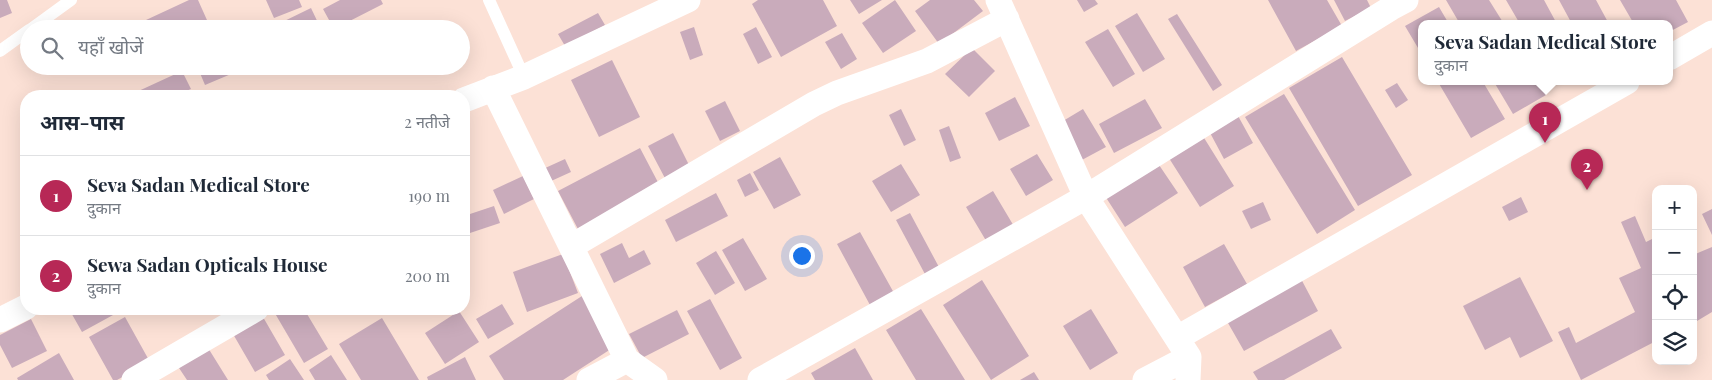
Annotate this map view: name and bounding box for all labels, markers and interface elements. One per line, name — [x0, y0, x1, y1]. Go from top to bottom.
search box — [20, 20, 470, 75]
popup — [1418, 20, 1673, 85]
text: Seva Sadan Medical Store — [1434, 28, 1657, 54]
text: यहाँ खोजें — [78, 33, 143, 59]
icon: search — [38, 34, 66, 62]
text: दुकान — [1434, 54, 1468, 75]
pin: 1 — [1529, 102, 1561, 143]
text: आस-पास — [40, 107, 124, 135]
text: 2 नतीजे — [404, 111, 450, 132]
pin: 2 — [1571, 149, 1603, 190]
text: Seva Sadan Medical Store — [87, 171, 310, 197]
text: 1 — [53, 185, 59, 206]
text: 190 m — [408, 185, 450, 206]
map controls — [1652, 185, 1697, 365]
button: + — [1652, 185, 1697, 230]
text: दुकान — [87, 197, 121, 218]
button: − — [1652, 230, 1697, 275]
your location — [789, 243, 815, 269]
text: Sewa Sadan Opticals House — [87, 251, 328, 277]
text: 2 — [52, 265, 60, 286]
text: 200 m — [405, 265, 450, 286]
button: locate — [1652, 275, 1697, 320]
text: दुकान — [87, 277, 121, 298]
button: layers — [1652, 320, 1697, 365]

